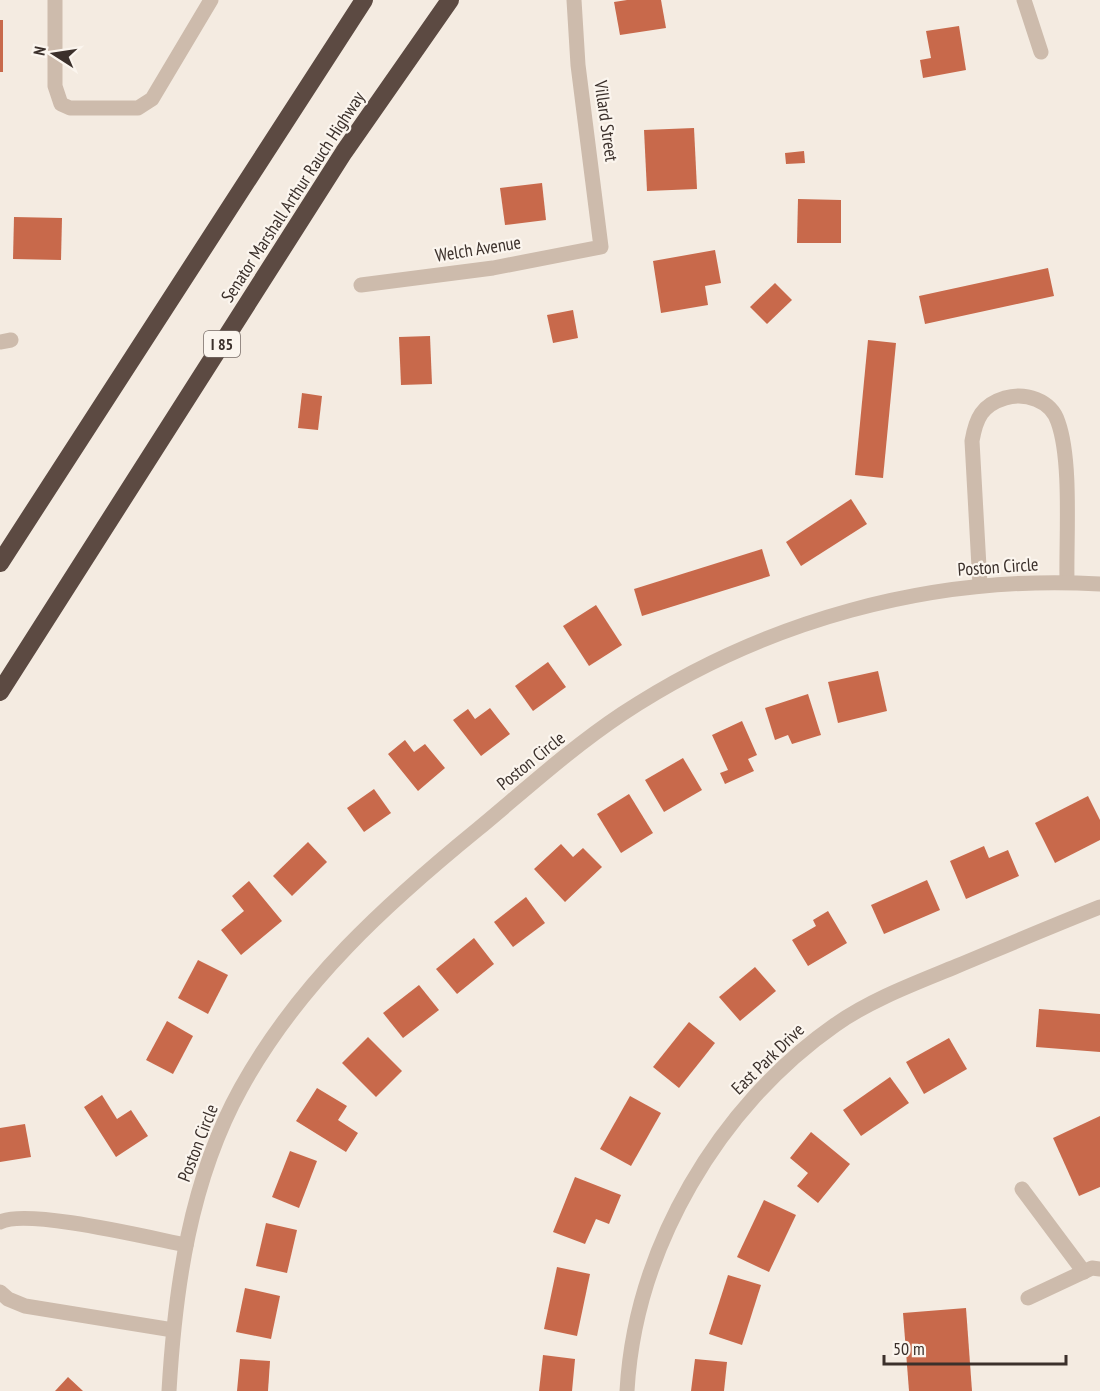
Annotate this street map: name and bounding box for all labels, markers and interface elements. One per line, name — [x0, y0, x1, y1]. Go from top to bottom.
north arrow — [24, 24, 84, 84]
text: N — [29, 45, 50, 57]
street label: Villard Street — [589, 78, 624, 163]
street label: Senator Marshall Arthur Rauch Highway — [216, 87, 370, 307]
street label: Welch Avenue — [434, 230, 522, 267]
road number: I 85 — [204, 331, 240, 357]
street label: Poston Circle — [957, 552, 1039, 581]
street label: Poston Circle — [492, 726, 569, 795]
street label: East Park Drive — [726, 1018, 809, 1099]
street label: Poston Circle — [172, 1101, 223, 1185]
scale bar — [884, 1328, 1066, 1366]
text: 50 m — [893, 1337, 925, 1360]

